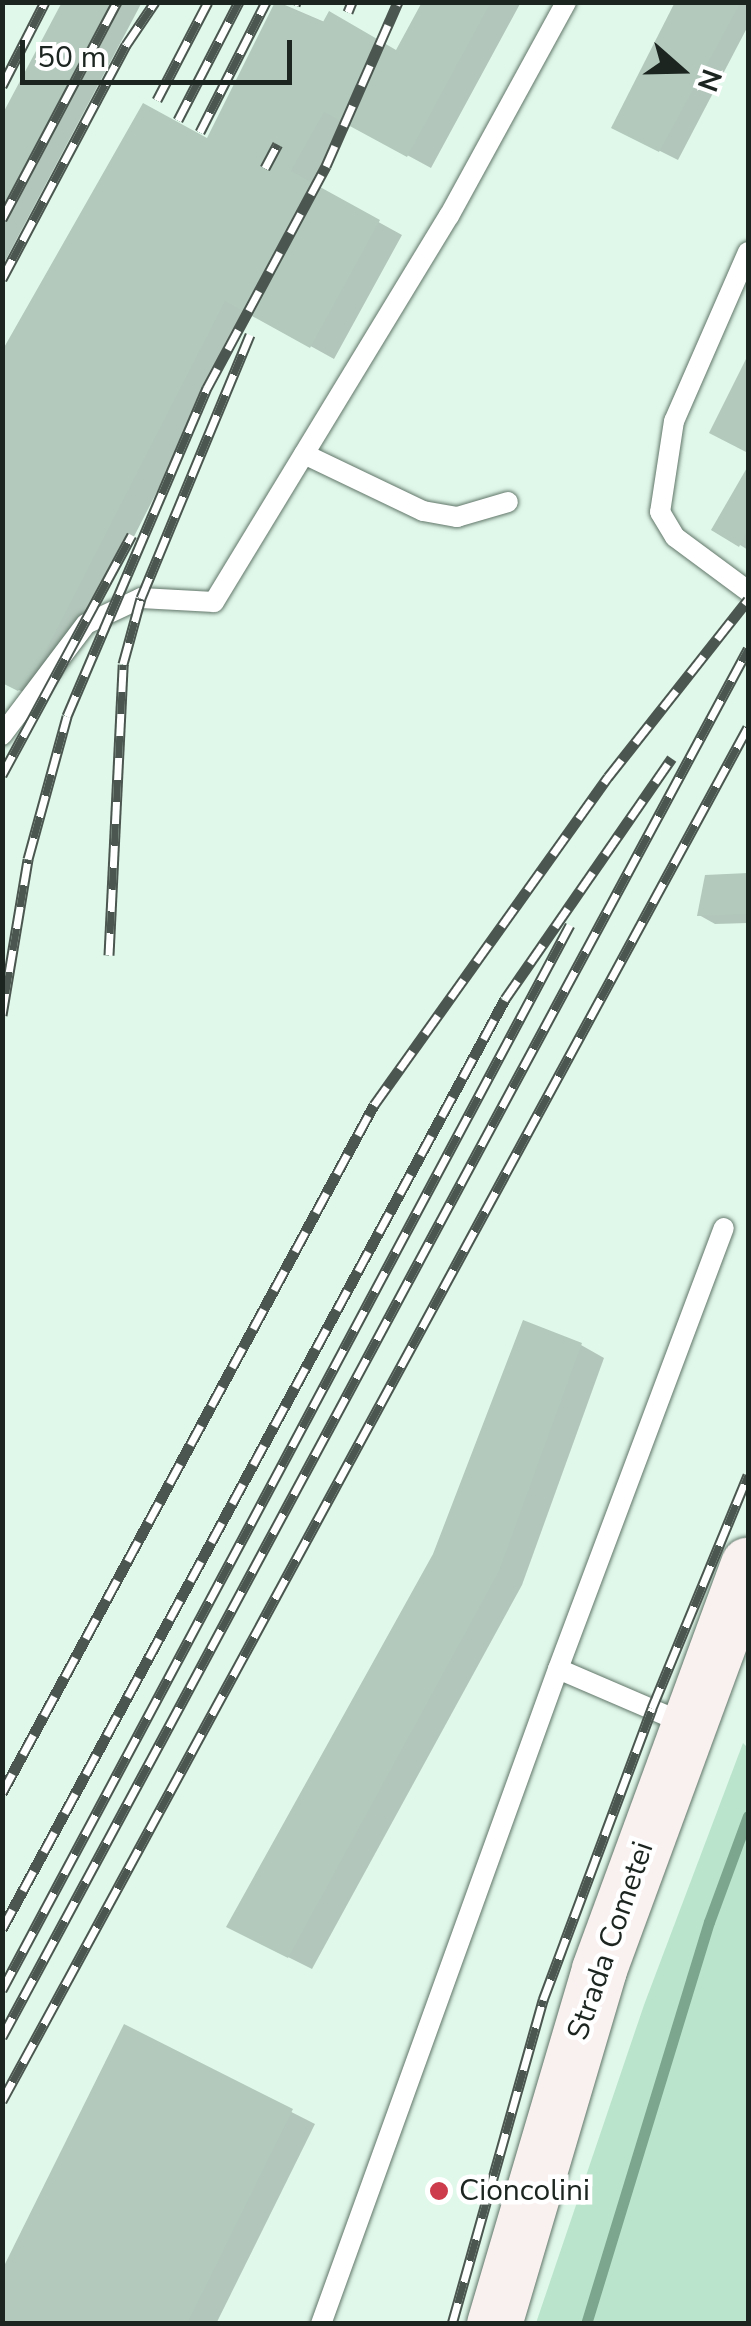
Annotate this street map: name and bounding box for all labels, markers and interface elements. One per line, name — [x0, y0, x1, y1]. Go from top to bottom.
scale bar — [25, 20, 298, 82]
north arrow — [631, 20, 731, 120]
text: 50 m — [37, 37, 106, 78]
text: N — [688, 64, 731, 97]
street label: Strada Cometei — [560, 1837, 662, 2045]
place label: Cioncolini — [459, 2173, 590, 2209]
marker: Cioncolini — [428, 2180, 450, 2202]

